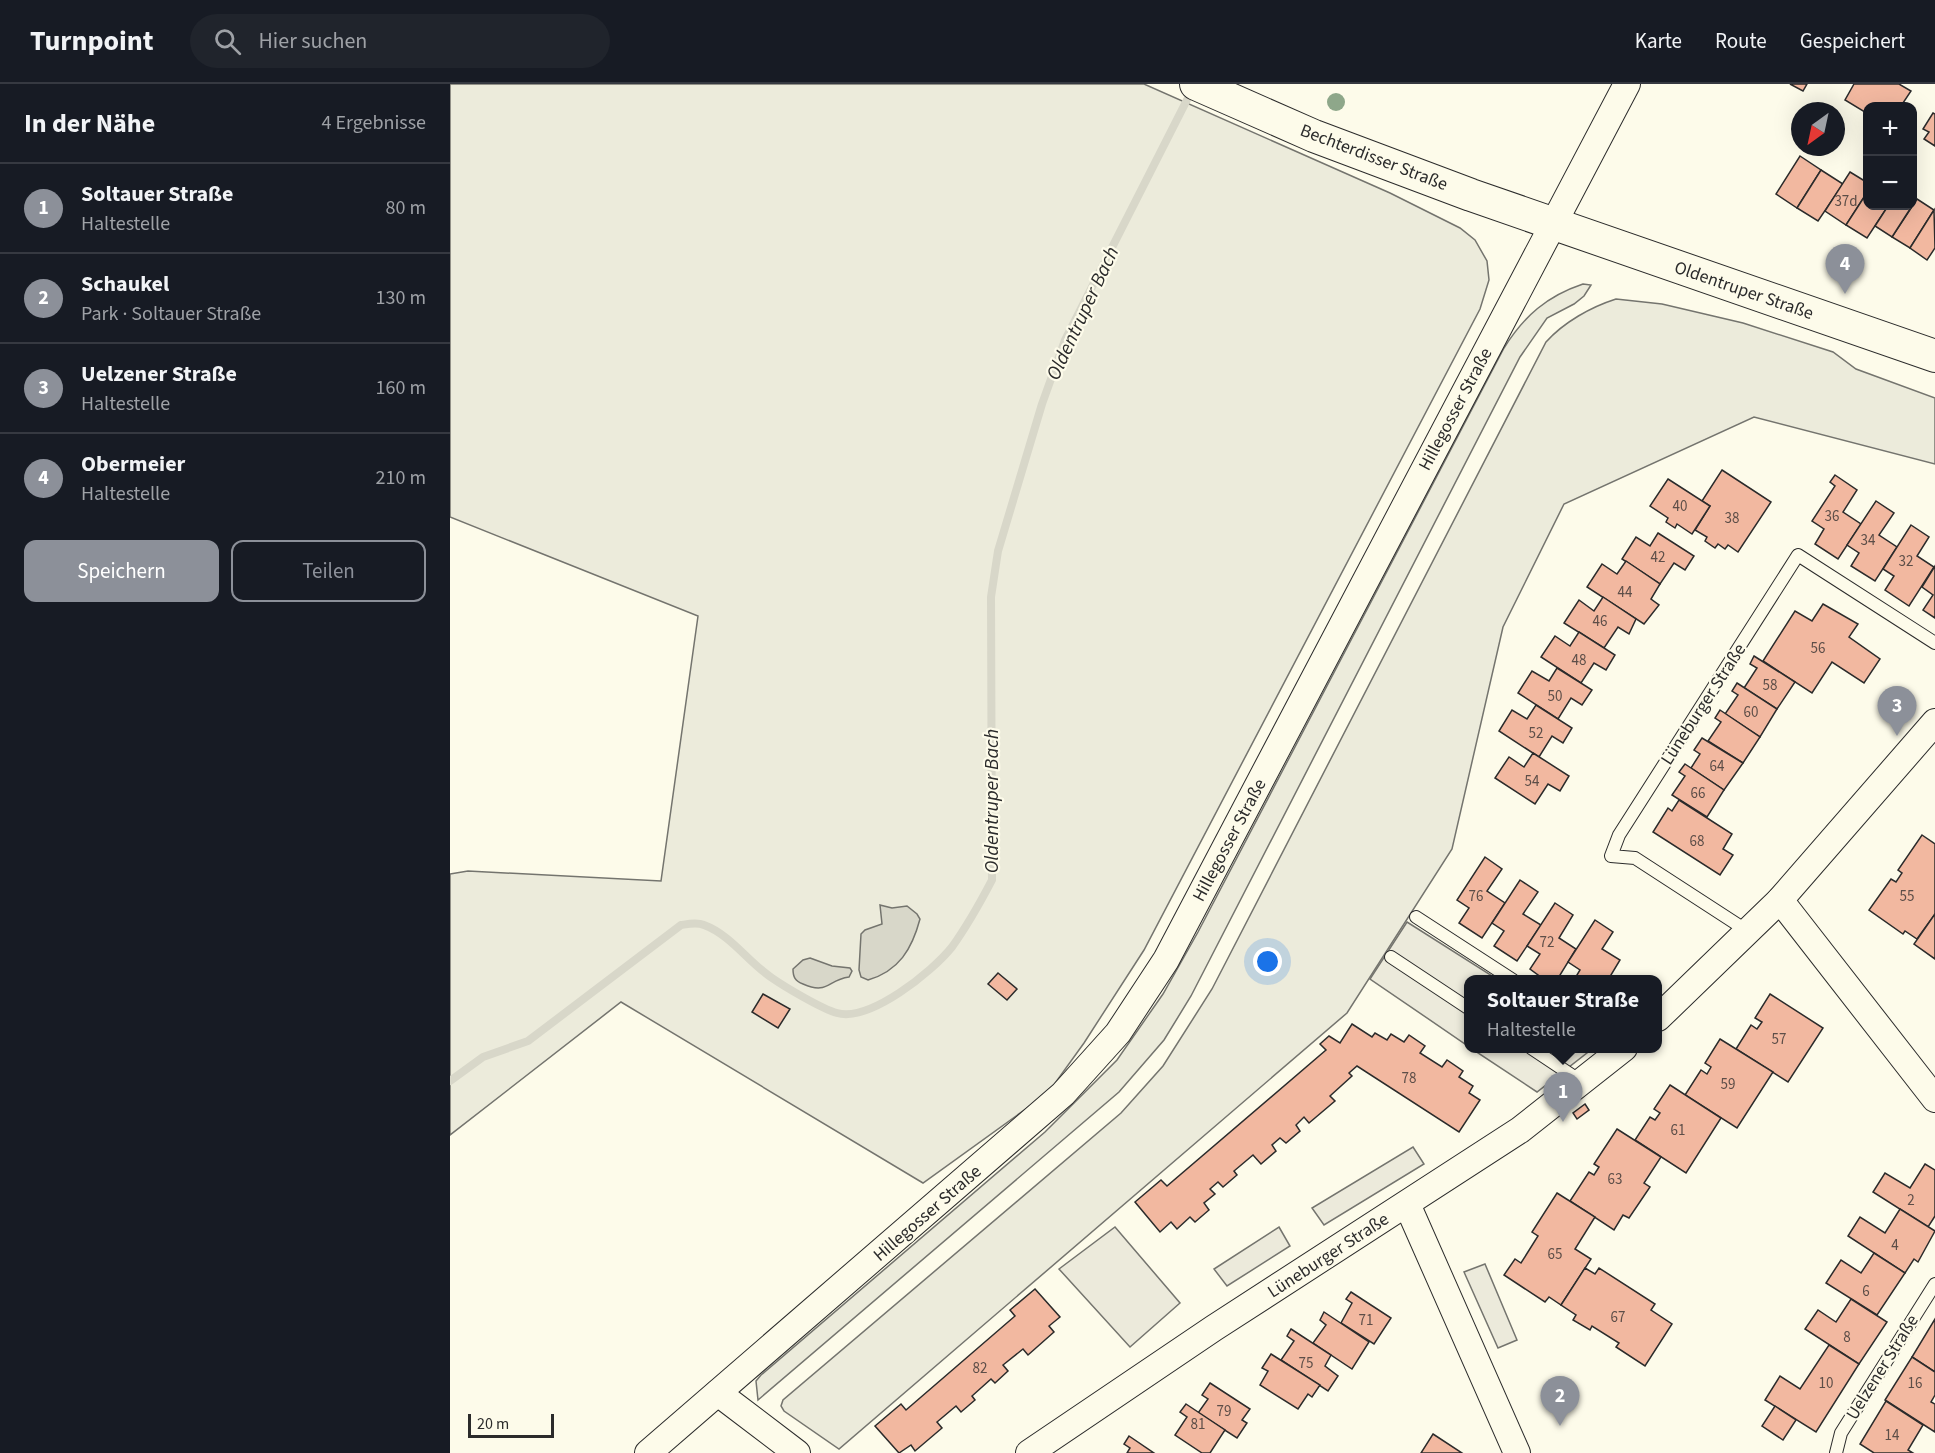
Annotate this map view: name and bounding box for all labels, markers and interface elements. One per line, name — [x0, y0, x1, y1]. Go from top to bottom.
search box — [190, 14, 610, 68]
text: Turnpoint — [30, 21, 154, 61]
icon: search — [211, 25, 244, 58]
text: Hier suchen — [259, 25, 367, 57]
text: Karte — [1635, 26, 1682, 56]
text: Route — [1715, 26, 1767, 56]
text: Gespeichert — [1800, 26, 1905, 56]
north arrow — [1791, 102, 1845, 156]
map controls — [1863, 102, 1917, 210]
button: + — [1863, 102, 1917, 156]
text: In der Nähe — [24, 105, 155, 142]
text: 4 Ergebnisse — [321, 109, 426, 137]
street label: Bechterdisser Straße — [1296, 118, 1451, 197]
button: − — [1863, 156, 1917, 210]
text: Soltauer Straße — [81, 178, 233, 210]
house number: 37d — [1834, 191, 1858, 212]
text: 1 — [38, 194, 49, 222]
text: 80 m — [386, 194, 426, 222]
text: Haltestelle — [81, 210, 170, 238]
water label: Oldentruper Bach — [1040, 242, 1126, 385]
pin: 4 — [1826, 244, 1864, 294]
street label: Oldentruper Straße — [1671, 255, 1817, 326]
text: Schaukel — [81, 268, 169, 300]
text: 2 — [38, 284, 49, 312]
text: 130 m — [376, 284, 426, 312]
text: Park · Soltauer Straße — [81, 300, 261, 328]
street label: Hillegosser Straße — [1412, 343, 1498, 475]
text: Uelzener Straße — [81, 358, 237, 390]
text: 3 — [38, 374, 49, 402]
text: 160 m — [376, 374, 426, 402]
text: Haltestelle — [81, 390, 170, 418]
text: Obermeier — [81, 448, 185, 480]
text: 4 — [38, 464, 49, 492]
text: 210 m — [376, 464, 426, 492]
text: Haltestelle — [81, 480, 170, 508]
house number: 40 — [1673, 496, 1687, 517]
house number: 36 — [1825, 506, 1839, 527]
house number: 38 — [1725, 508, 1739, 529]
house number: 34 — [1861, 530, 1876, 551]
button: Speichern — [24, 540, 219, 602]
button: Teilen — [231, 540, 426, 602]
house number: 42 — [1651, 547, 1665, 568]
house number: 32 — [1899, 551, 1913, 572]
house number: 44 — [1618, 582, 1633, 603]
house number: 46 — [1593, 611, 1607, 632]
house number: 56 — [1811, 638, 1825, 659]
street label: Lüneburger Straße — [1655, 639, 1752, 770]
house number: 48 — [1572, 650, 1586, 671]
house number: 58 — [1763, 675, 1777, 696]
house number: 50 — [1548, 686, 1562, 707]
pin: 3 — [1878, 686, 1916, 736]
house number: 60 — [1744, 702, 1758, 723]
house number: 52 — [1529, 723, 1543, 744]
water label: Oldentruper Bach — [978, 729, 1006, 873]
house number: 64 — [1710, 756, 1725, 777]
house number: 54 — [1525, 771, 1540, 792]
street label: Hillegosser Straße — [1186, 774, 1272, 906]
house number: 66 — [1691, 783, 1705, 804]
house number: 68 — [1690, 831, 1704, 852]
house number: 76 — [1469, 886, 1483, 907]
house number: 55 — [1900, 886, 1914, 907]
house number: 72 — [1540, 932, 1554, 953]
your location — [1253, 947, 1282, 976]
popup — [1464, 975, 1662, 1053]
text: Soltauer Straße — [1487, 984, 1639, 1016]
text: Haltestelle — [1487, 1016, 1576, 1044]
house number: 57 — [1772, 1029, 1786, 1050]
house number: 78 — [1402, 1068, 1416, 1089]
pin: 1 — [1544, 1072, 1582, 1122]
house number: 59 — [1721, 1074, 1735, 1095]
house number: 61 — [1671, 1120, 1685, 1141]
street label: Hillegosser Straße — [868, 1159, 987, 1267]
house number: 63 — [1608, 1169, 1622, 1190]
house number: 2 — [1907, 1190, 1915, 1211]
street label: Lüneburger Straße — [1263, 1207, 1394, 1304]
house number: 4 — [1891, 1235, 1899, 1256]
house number: 65 — [1548, 1244, 1562, 1265]
house number: 6 — [1862, 1281, 1870, 1302]
house number: 67 — [1611, 1307, 1625, 1328]
house number: 71 — [1359, 1310, 1373, 1331]
street label: Uelzener Straße — [1840, 1310, 1925, 1425]
house number: 8 — [1843, 1327, 1851, 1348]
house number: 75 — [1299, 1353, 1313, 1374]
house number: 82 — [973, 1358, 987, 1379]
house number: 10 — [1819, 1373, 1833, 1394]
house number: 16 — [1908, 1373, 1922, 1394]
pin: 2 — [1540, 1376, 1580, 1426]
house number: 79 — [1217, 1401, 1231, 1422]
scale bar — [468, 1411, 554, 1438]
text: 20 m — [477, 1413, 509, 1435]
house number: 81 — [1191, 1414, 1205, 1435]
house number: 14 — [1885, 1425, 1900, 1446]

